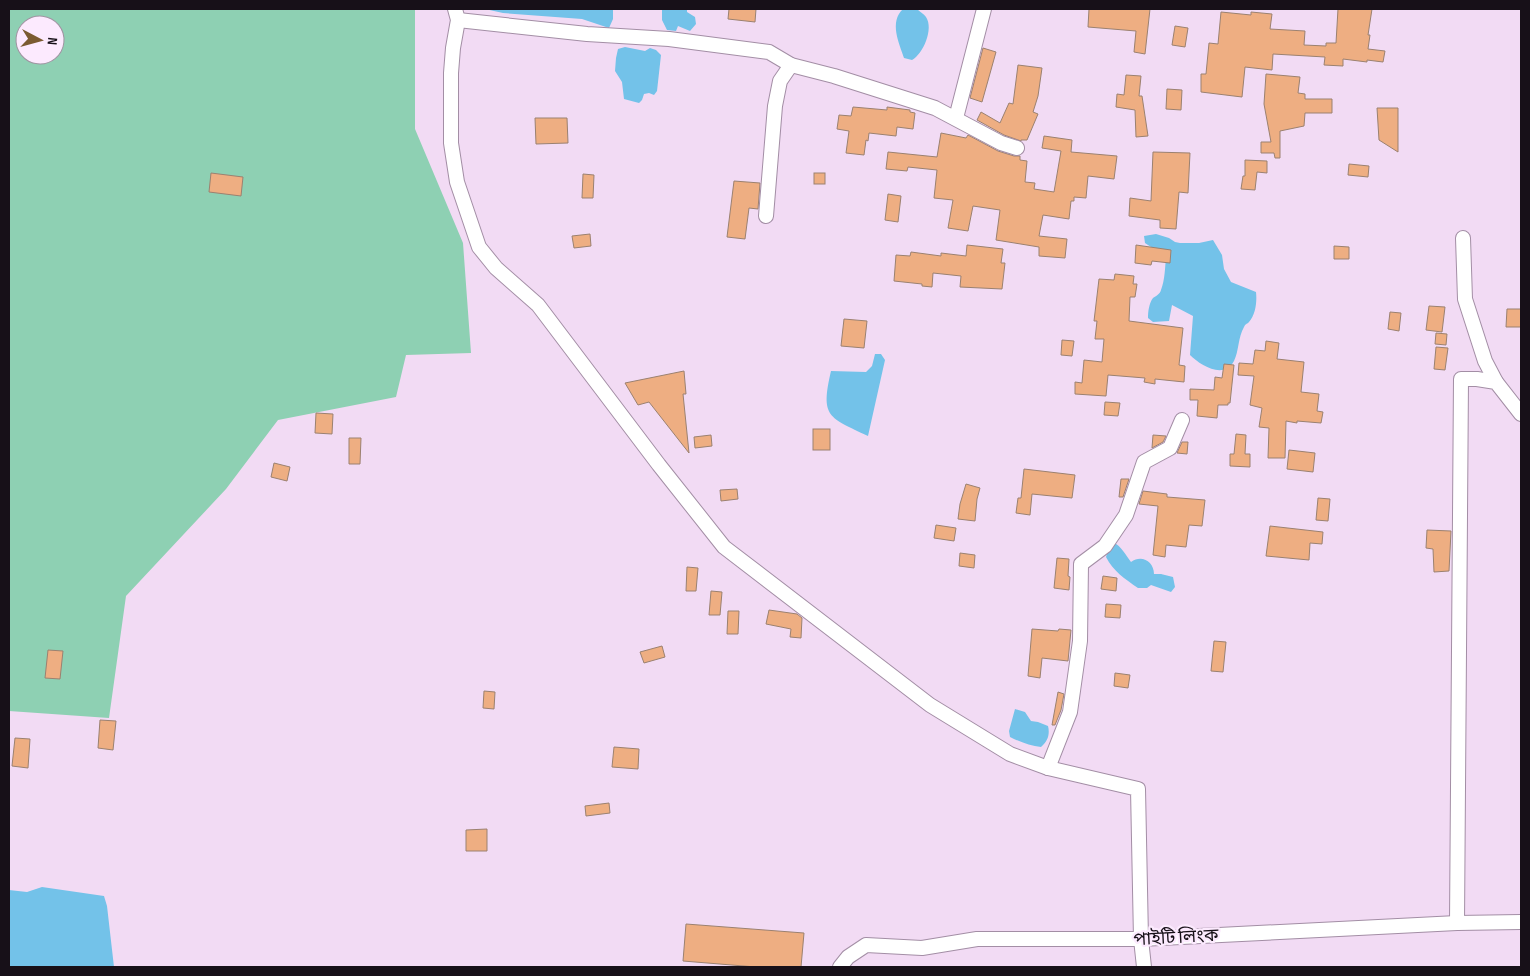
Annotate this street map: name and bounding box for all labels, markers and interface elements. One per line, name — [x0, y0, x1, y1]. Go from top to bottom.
north arrow — [15, 15, 65, 65]
text: N — [44, 37, 61, 46]
street label: পাইটি লিংক — [1133, 925, 1220, 950]

